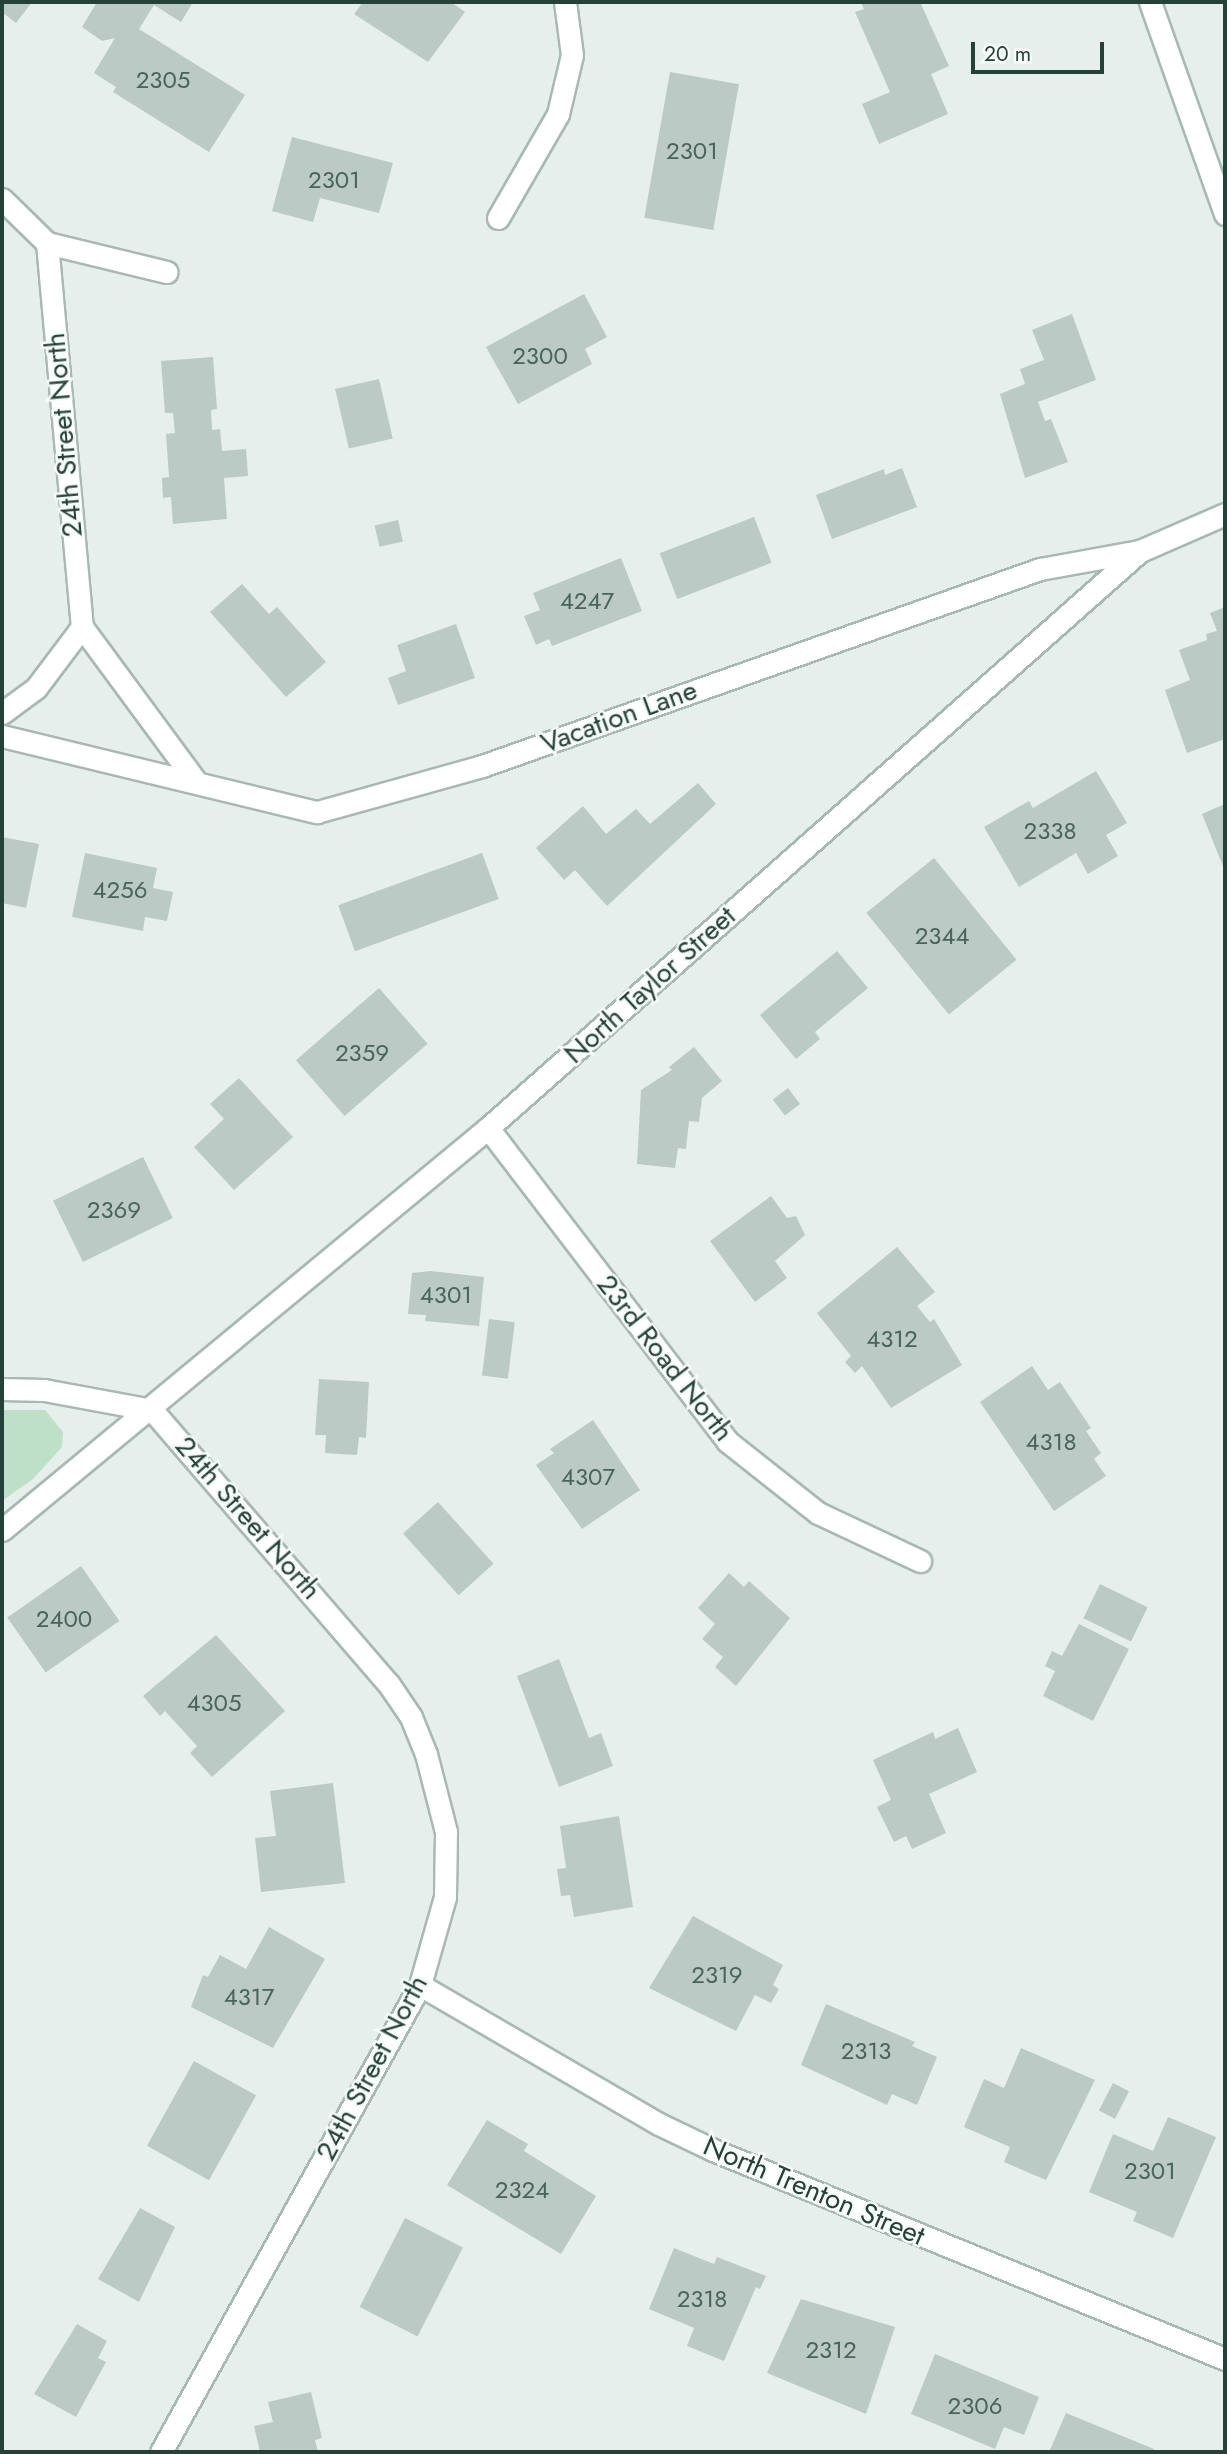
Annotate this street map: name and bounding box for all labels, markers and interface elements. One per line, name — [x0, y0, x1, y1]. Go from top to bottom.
scale bar — [975, 28, 1108, 72]
text: 20 m — [984, 39, 1031, 69]
house number: 2305 — [136, 66, 190, 94]
house number: 2301 — [666, 137, 718, 165]
house number: 2301 — [308, 166, 360, 194]
street label: 24th Street North — [38, 331, 90, 539]
house number: 2300 — [512, 342, 568, 370]
house number: 4247 — [560, 587, 614, 615]
street label: Vacation Lane — [536, 673, 702, 761]
house number: 2338 — [1024, 817, 1076, 845]
house number: 4256 — [92, 876, 148, 904]
street label: North Taylor Street — [557, 899, 743, 1071]
house number: 2344 — [915, 922, 969, 950]
house number: 2359 — [335, 1039, 389, 1067]
house number: 2369 — [87, 1196, 141, 1224]
street label: 23rd Road North — [590, 1268, 740, 1448]
house number: 4301 — [420, 1281, 472, 1309]
house number: 4312 — [866, 1325, 918, 1353]
house number: 4318 — [1026, 1428, 1076, 1456]
street label: 24th Street North — [168, 1430, 328, 1606]
house number: 4307 — [561, 1463, 615, 1491]
house number: 2400 — [36, 1605, 92, 1633]
house number: 4305 — [186, 1689, 242, 1717]
house number: 2319 — [691, 1961, 743, 1989]
street label: 24th Street North — [309, 1969, 435, 2167]
house number: 4317 — [224, 1983, 274, 2011]
house number: 2313 — [841, 2037, 891, 2065]
street label: North Trenton Street — [698, 2129, 930, 2253]
house number: 2301 — [1124, 2157, 1176, 2185]
house number: 2324 — [495, 2176, 549, 2204]
house number: 2318 — [677, 2285, 727, 2313]
house number: 2312 — [805, 2336, 857, 2364]
house number: 2306 — [948, 2392, 1002, 2420]

